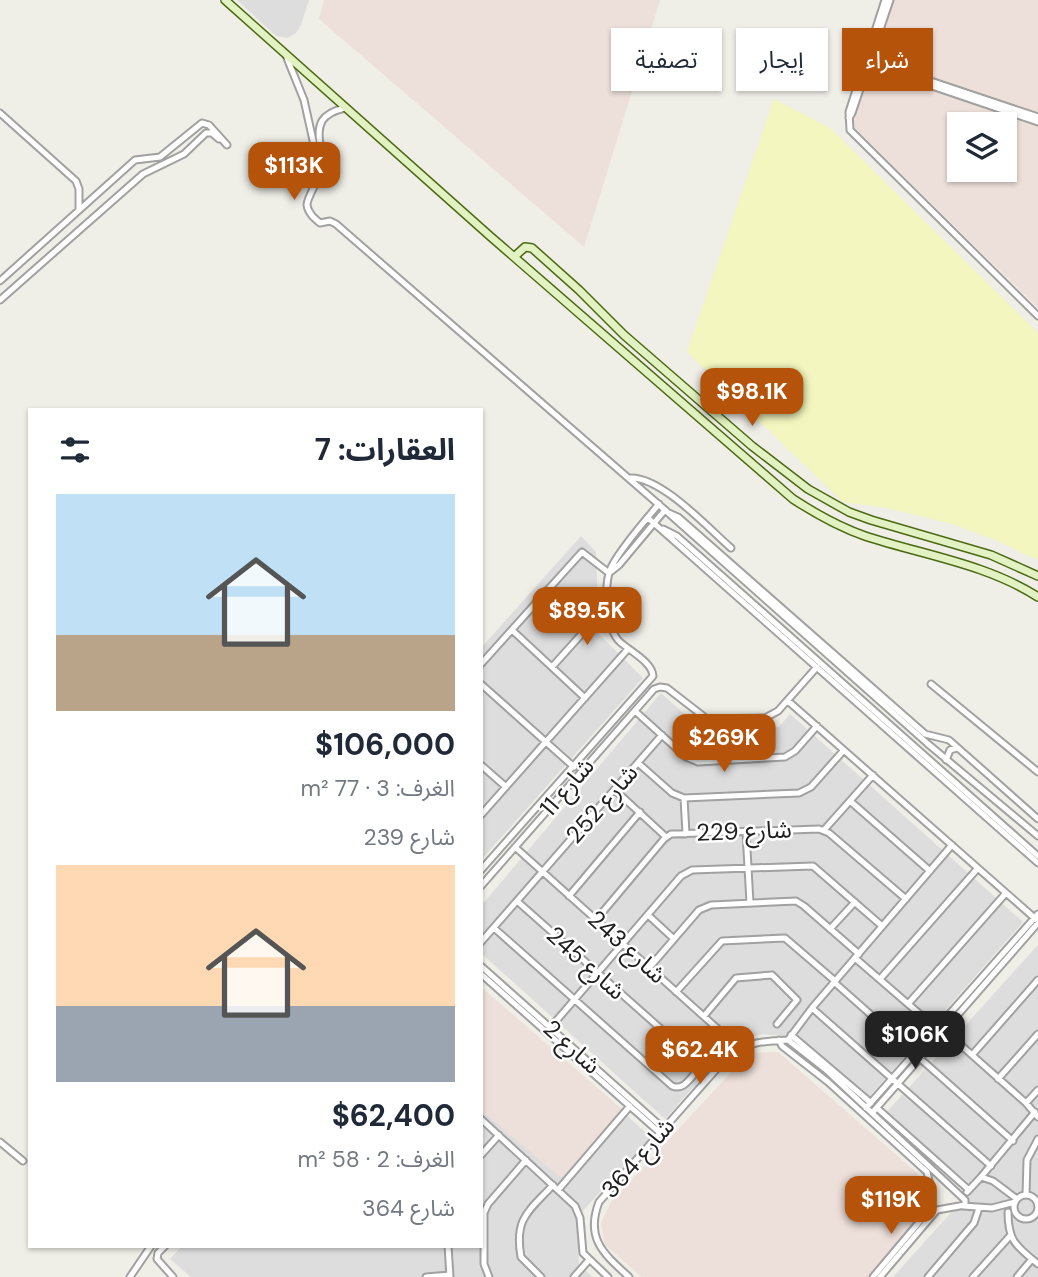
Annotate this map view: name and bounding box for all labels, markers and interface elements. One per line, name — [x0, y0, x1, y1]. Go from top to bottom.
chip: تصفية — [611, 28, 722, 91]
chip: إيجار — [736, 28, 828, 91]
chip: شراء — [842, 28, 933, 91]
map controls — [947, 112, 1017, 182]
button: layers — [947, 112, 1017, 182]
pin: $113K — [245, 142, 343, 202]
text: $113K — [264, 150, 324, 180]
pin: $98.1K — [695, 368, 809, 428]
text: $98.1K — [716, 376, 788, 406]
text: العقارات: 7 — [315, 430, 455, 469]
icon: filters — [56, 431, 94, 469]
icon: home — [193, 539, 319, 665]
pin: $89.5K — [530, 588, 644, 647]
text: $89.5K — [549, 595, 625, 625]
pin: $269K — [675, 714, 773, 774]
text: $269K — [689, 722, 759, 752]
text: $106,000 — [315, 725, 455, 764]
street label: شارع 11 — [533, 751, 602, 824]
street label: شارع 252 — [559, 758, 646, 851]
text: الغرف: 3 · 77 m² — [301, 773, 455, 803]
street label: شارع 229 — [696, 813, 792, 850]
text: شارع 239 — [363, 822, 455, 852]
street label: شارع 243 — [580, 903, 673, 992]
icon: home — [193, 910, 319, 1036]
street label: شارع 245 — [539, 919, 632, 1008]
pin: $106K — [866, 1012, 964, 1071]
street label: شارع 2 — [536, 1013, 608, 1082]
text: $106K — [881, 1019, 949, 1049]
pin: $62.4K — [643, 1026, 757, 1086]
text: $62.4K — [661, 1034, 739, 1064]
text: $62,400 — [332, 1096, 455, 1135]
street label: شارع 364 — [594, 1111, 683, 1206]
text: الغرف: 2 · 58 m² — [297, 1144, 455, 1174]
pin: $119K — [842, 1176, 940, 1236]
text: $119K — [861, 1184, 921, 1214]
text: شارع 364 — [362, 1193, 455, 1223]

